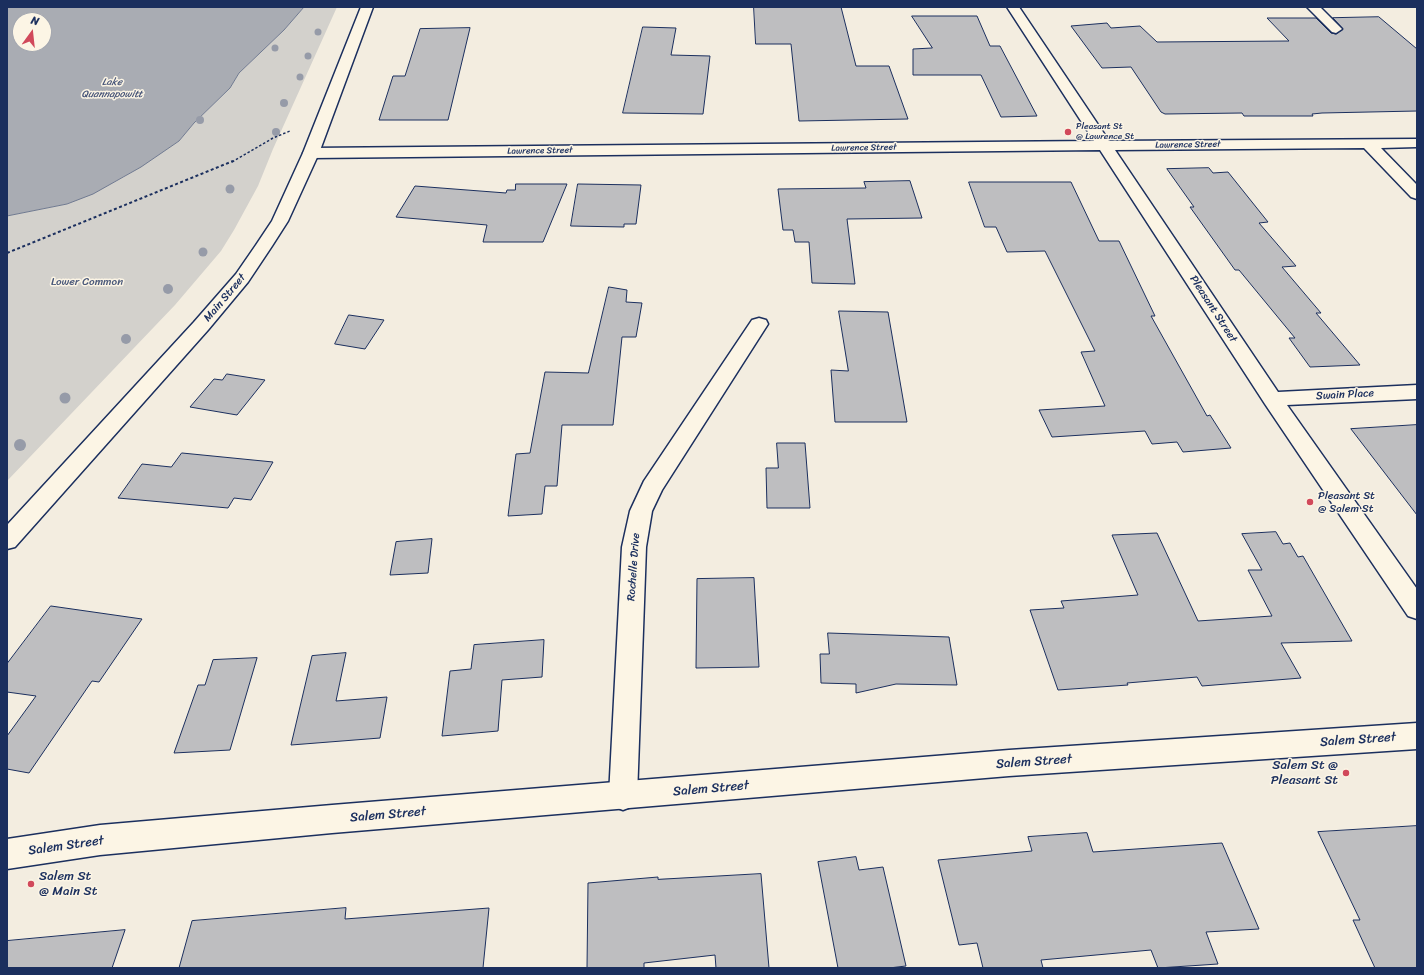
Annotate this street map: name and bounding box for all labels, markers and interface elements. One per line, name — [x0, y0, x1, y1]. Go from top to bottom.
text: N — [29, 11, 41, 31]
north arrow — [12, 12, 52, 52]
water label: Lake Quannapowitt — [82, 76, 142, 100]
place label: Pleasant St @ Lawrence St — [1076, 122, 1134, 143]
marker: Pleasant St @ Lawrence St — [1063, 127, 1073, 137]
street label: Lawrence Street — [1155, 139, 1221, 151]
street label: Lawrence Street — [831, 142, 897, 154]
street label: Lawrence Street — [507, 145, 573, 157]
street label: Main Street — [201, 271, 249, 325]
street label: Pleasant Street — [1186, 273, 1240, 345]
park label: Lower Common — [51, 275, 123, 289]
street label: Swain Place — [1316, 387, 1374, 403]
place label: Pleasant St @ Salem St — [1318, 489, 1375, 515]
marker: Pleasant St @ Salem St — [1305, 497, 1315, 507]
street label: Rochelle Drive — [625, 532, 643, 602]
street label: Salem Street — [1319, 730, 1397, 750]
street label: Salem Street — [995, 752, 1073, 772]
place label: Salem St @ Pleasant St — [1271, 758, 1338, 789]
marker: Salem St @ Pleasant St — [1341, 768, 1351, 778]
street label: Salem Street — [672, 778, 750, 800]
street label: Salem Street — [349, 804, 427, 826]
street label: Salem Street — [27, 833, 105, 859]
place label: Salem St @ Main St — [39, 869, 97, 900]
marker: Salem St @ Main St — [26, 879, 36, 889]

